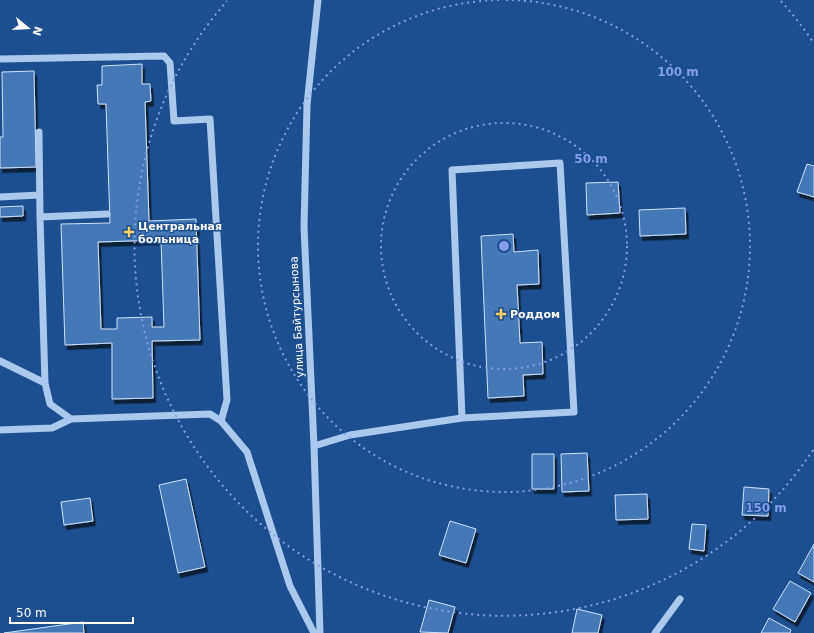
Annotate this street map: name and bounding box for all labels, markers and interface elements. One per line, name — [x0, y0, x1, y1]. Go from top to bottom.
north arrow — [8, 8, 48, 48]
text: N — [29, 25, 45, 37]
text: 100 m — [657, 65, 699, 79]
text: 50 m — [574, 152, 608, 166]
place label: Центральная больница — [138, 220, 222, 246]
marker: Центральная больница — [123, 226, 135, 238]
centre of rings — [497, 239, 511, 253]
street label: улица Байтурсынова — [287, 256, 307, 378]
marker: Роддом — [495, 308, 507, 320]
place label: Роддом — [510, 308, 560, 321]
text: 150 m — [745, 501, 787, 515]
scale bar — [10, 599, 133, 625]
text: 50 m — [16, 606, 47, 620]

